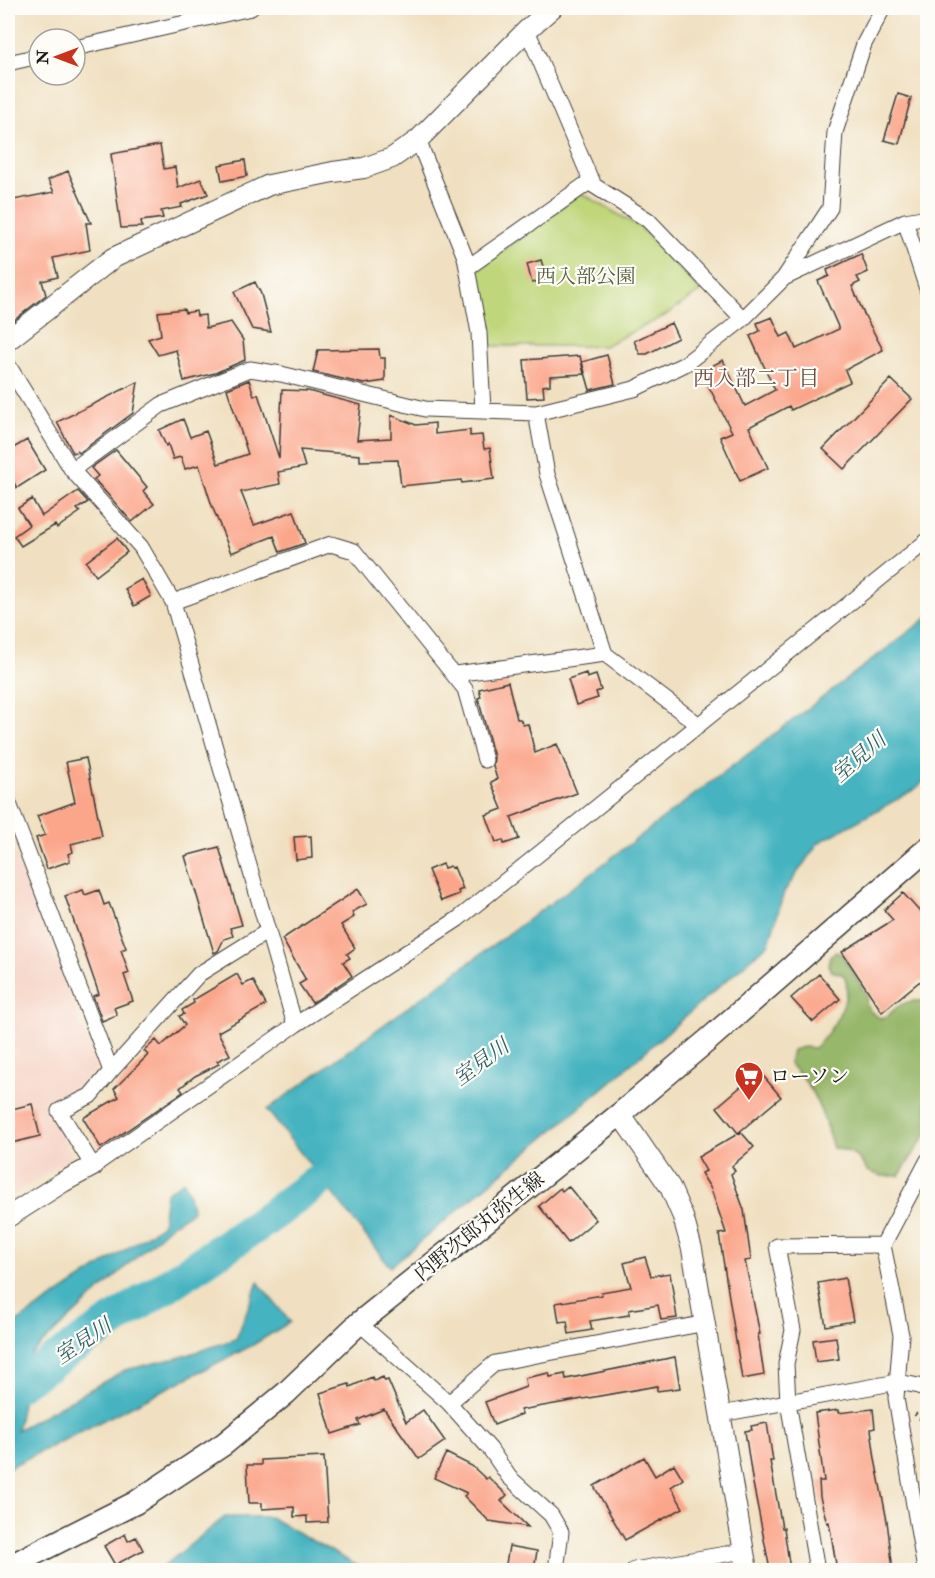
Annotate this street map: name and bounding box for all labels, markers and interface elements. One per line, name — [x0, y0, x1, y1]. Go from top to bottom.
north arrow — [27, 27, 87, 87]
text: N — [33, 49, 53, 65]
park label: 西入部公園 — [536, 264, 636, 289]
district label: 西入部二丁目 — [693, 365, 819, 392]
water label: 室見川 — [827, 725, 893, 788]
water label: 室見川 — [448, 1032, 516, 1092]
supermarket icon: ローソン — [733, 1060, 765, 1102]
place label: ローソン — [770, 1064, 849, 1089]
street label: 内野次郎丸弥生線 — [409, 1166, 549, 1286]
water label: 室見川 — [50, 1311, 119, 1370]

